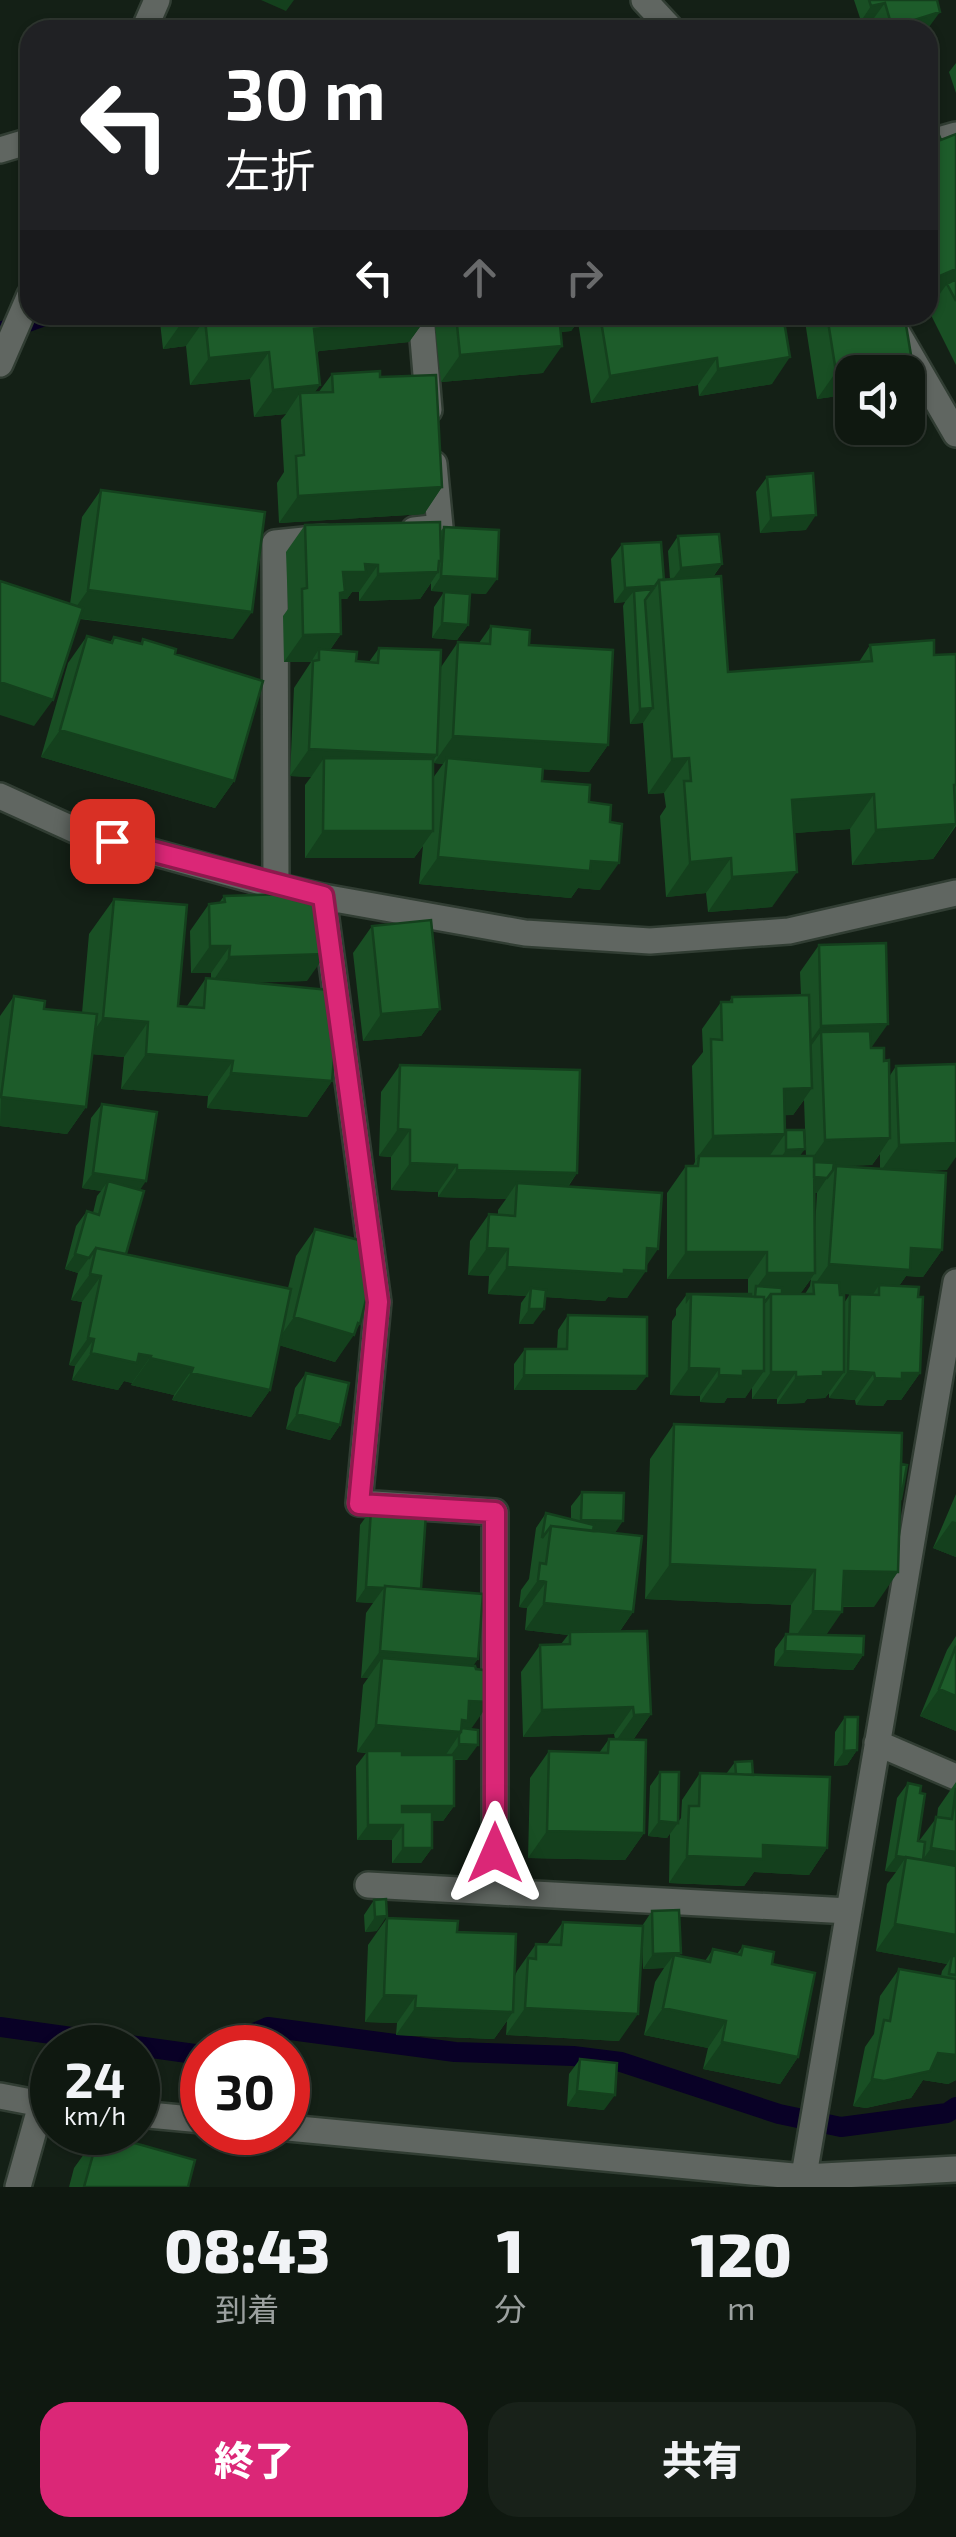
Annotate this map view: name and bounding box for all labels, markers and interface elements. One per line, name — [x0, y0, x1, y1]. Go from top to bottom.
text: 30 m — [225, 50, 386, 134]
icon: left — [60, 60, 190, 190]
text: 左折 — [225, 142, 315, 196]
icon: left — [347, 250, 402, 305]
icon: ahead — [452, 250, 507, 305]
icon: right — [557, 250, 612, 305]
map controls — [835, 355, 925, 445]
button: sound — [835, 355, 925, 445]
pin — [70, 799, 155, 884]
icon: arrive — [85, 814, 140, 869]
position arrow — [443, 1801, 547, 1905]
speed limit sign: 30 — [180, 2025, 310, 2155]
text: 24 — [65, 2048, 125, 2108]
text: km/h — [64, 2100, 126, 2130]
text: 08:43 — [164, 2213, 330, 2285]
text: 1 — [497, 2213, 524, 2285]
text: 120 — [691, 2217, 792, 2289]
text: m — [727, 2288, 755, 2326]
text: 到着 — [215, 2289, 279, 2327]
text: 分 — [494, 2289, 526, 2327]
button: 終了 — [40, 2402, 468, 2517]
button: 共有 — [488, 2402, 916, 2517]

